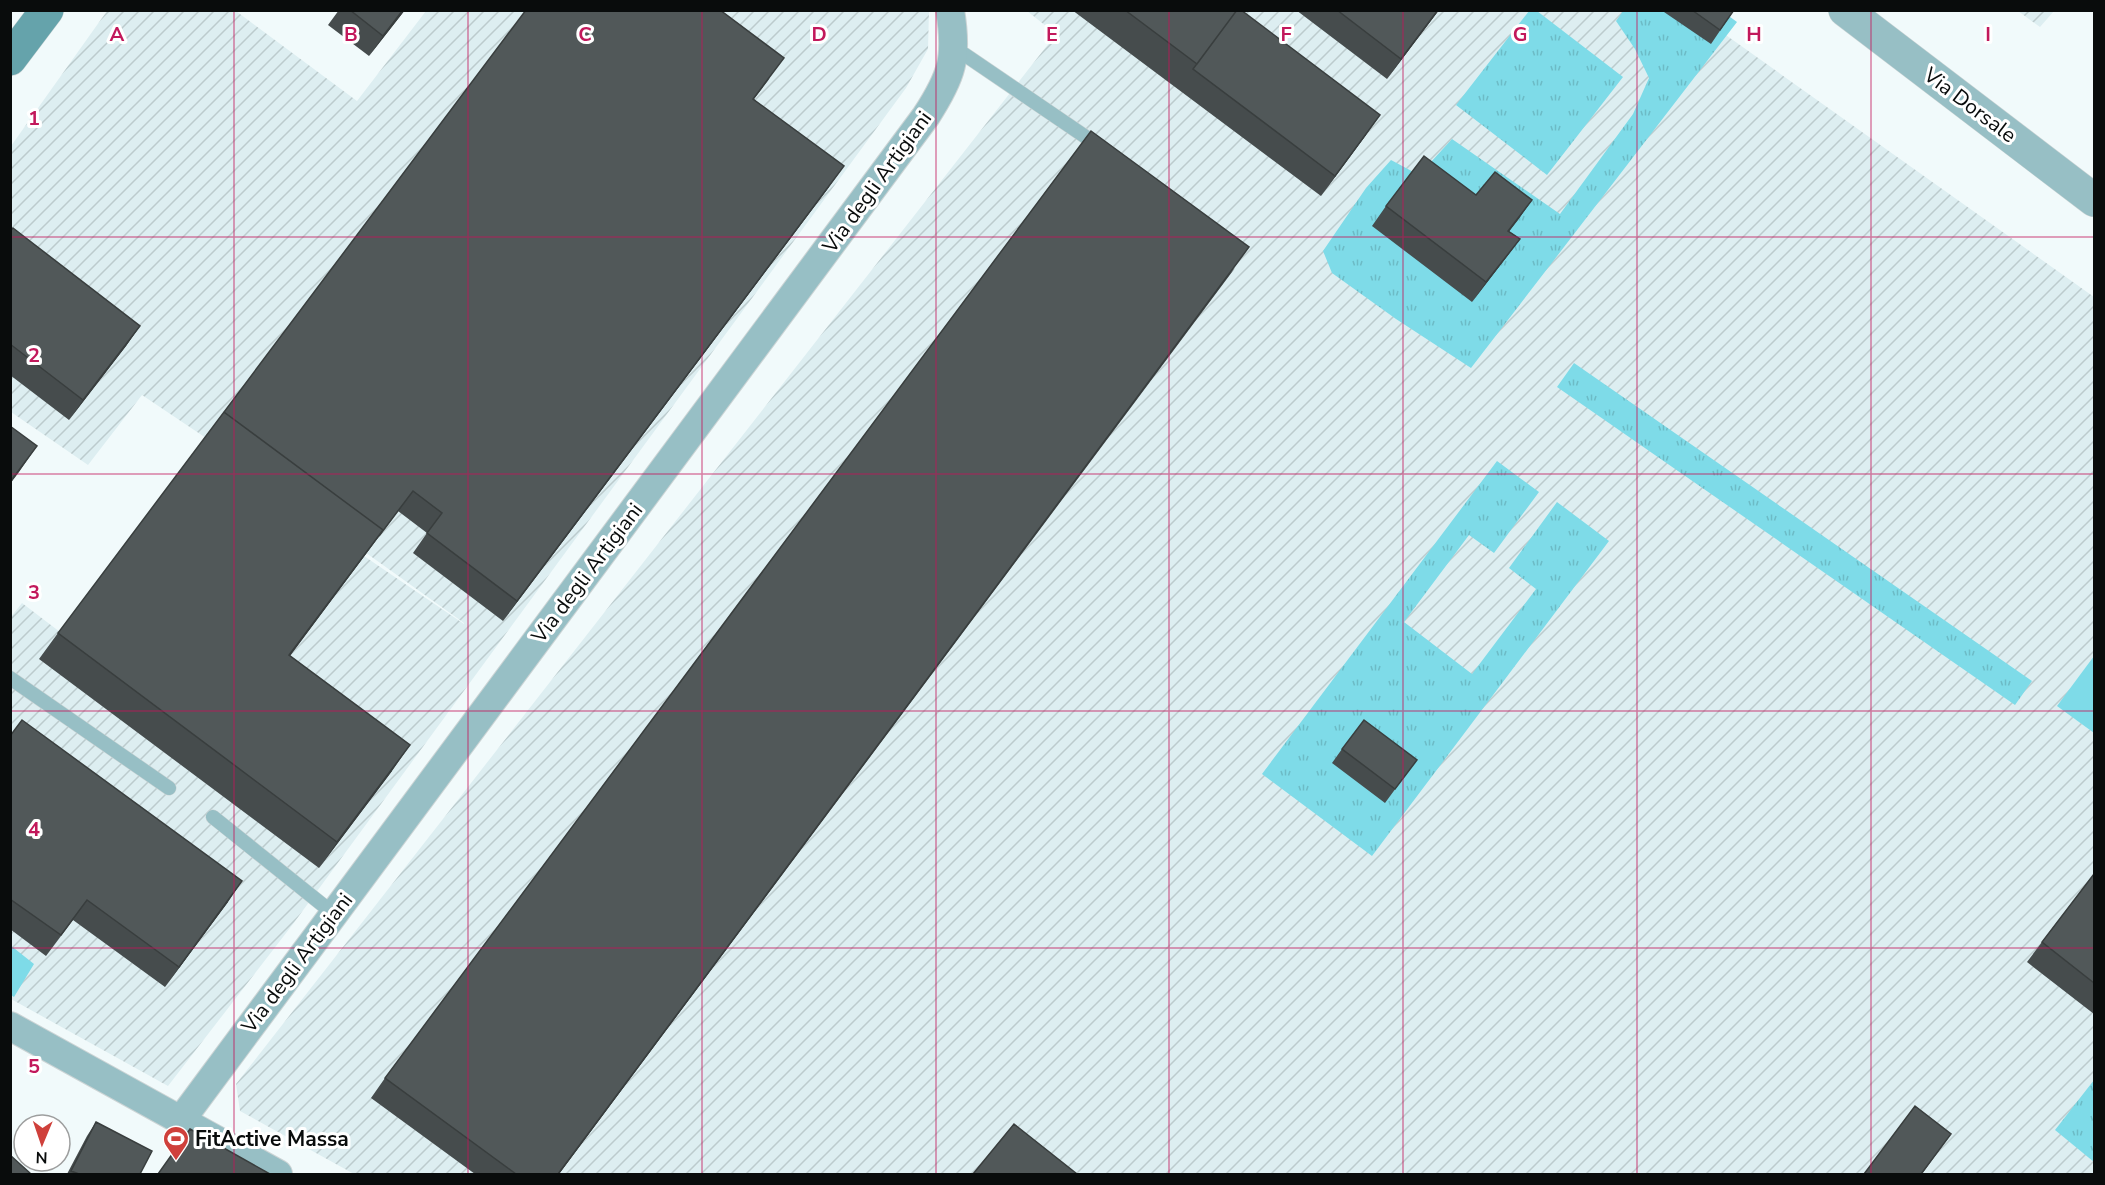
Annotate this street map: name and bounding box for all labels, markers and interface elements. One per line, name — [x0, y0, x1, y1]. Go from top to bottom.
text: A — [110, 21, 125, 48]
text: B — [344, 21, 358, 48]
text: C — [578, 21, 592, 48]
text: D — [811, 21, 827, 48]
text: E — [1046, 21, 1058, 48]
text: F — [1280, 21, 1292, 48]
text: G — [1513, 21, 1527, 48]
text: H — [1746, 21, 1762, 48]
text: I — [1985, 21, 1991, 48]
street label: Via Dorsale — [1917, 60, 2022, 149]
text: 1 — [28, 105, 40, 132]
street label: Via degli Artigiani — [815, 105, 938, 259]
text: 2 — [28, 342, 40, 369]
street label: Via degli Artigiani — [524, 497, 649, 650]
text: 3 — [28, 579, 40, 606]
text: 4 — [28, 816, 40, 843]
street label: Via degli Artigiani — [234, 887, 359, 1040]
text: 5 — [28, 1053, 40, 1080]
north arrow — [12, 1113, 72, 1173]
sports icon: FitActive Massa — [161, 1124, 191, 1162]
place label: FitActive Massa — [195, 1125, 349, 1153]
text: N — [35, 1146, 48, 1168]

